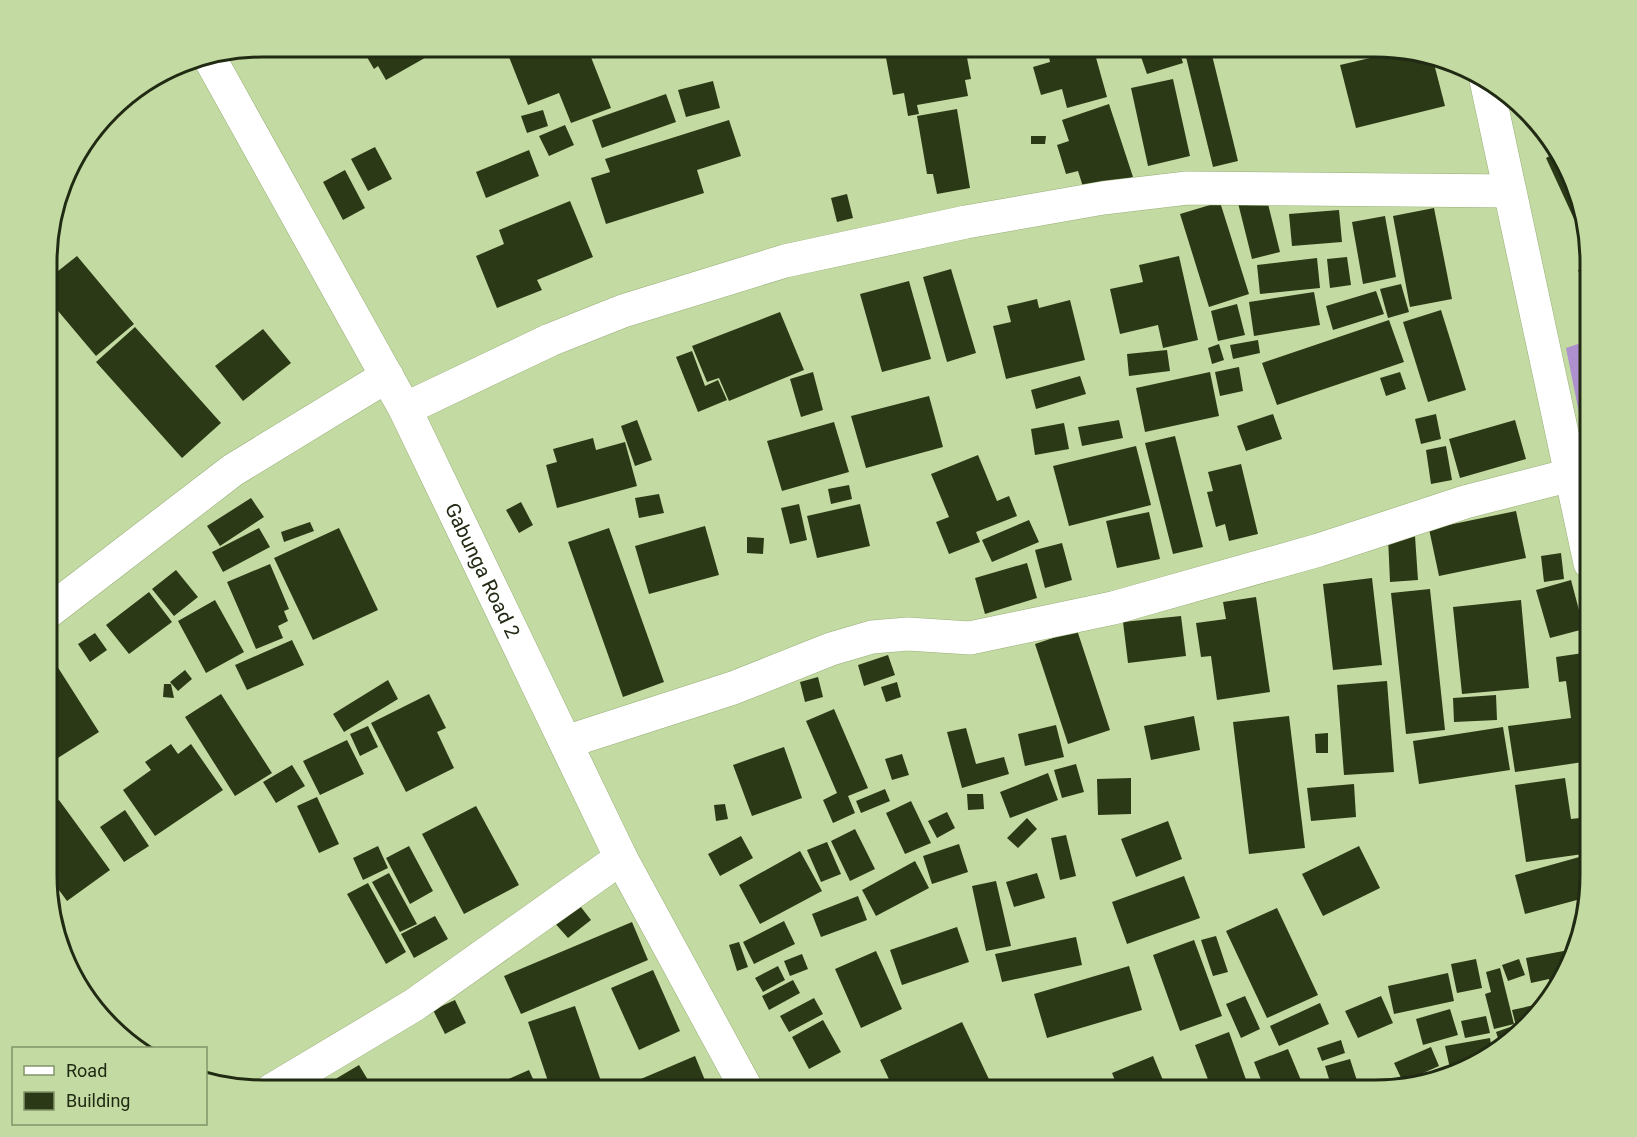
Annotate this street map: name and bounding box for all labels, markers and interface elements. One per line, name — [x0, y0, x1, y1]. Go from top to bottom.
street label: Gabunga Road 2 — [440, 499, 525, 642]
legend — [12, 1047, 207, 1125]
text: Road — [66, 1060, 107, 1081]
text: Building — [66, 1090, 130, 1111]

